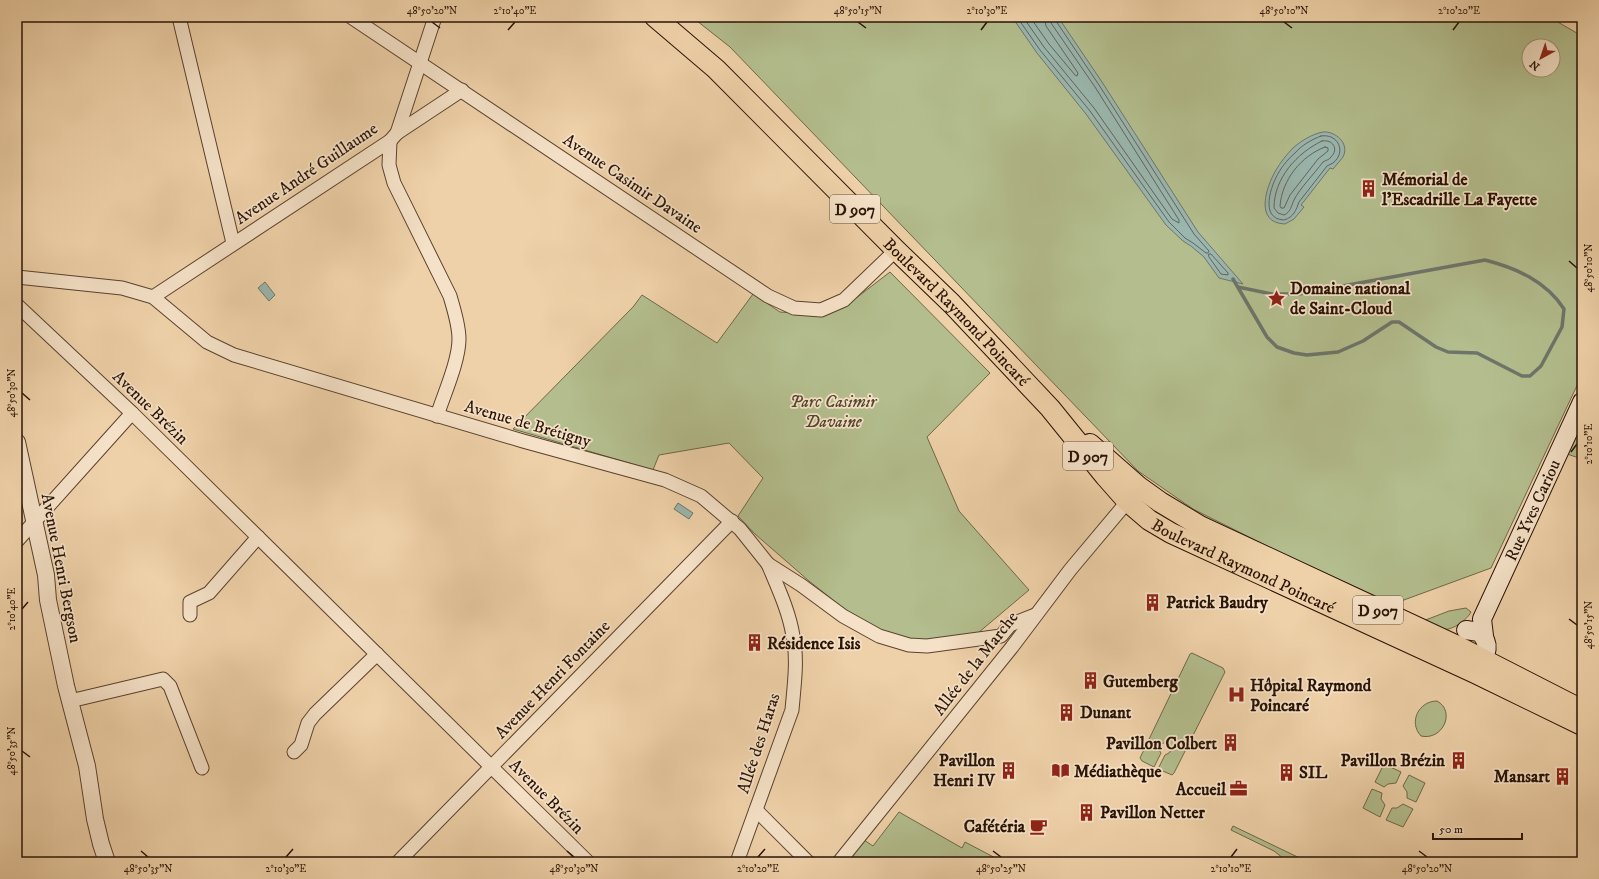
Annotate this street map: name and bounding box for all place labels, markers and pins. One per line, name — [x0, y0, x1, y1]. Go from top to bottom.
place label: Mémorial de l'Escadrille La Fayette — [1381, 169, 1537, 211]
building icon: Mémorial de l'Escadrille La Fayette — [1359, 179, 1379, 199]
place label: Domaine national de Saint-Cloud — [1290, 278, 1411, 320]
place icon: Domaine national de Saint-Cloud — [1267, 288, 1287, 308]
building icon: Patrick Baudry — [1143, 592, 1163, 612]
place label: Patrick Baudry — [1166, 592, 1269, 614]
building icon: Résidence Isis — [744, 633, 764, 653]
place label: Résidence Isis — [767, 633, 861, 655]
building icon: Gutemberg — [1080, 671, 1100, 691]
place label: Gutemberg — [1103, 671, 1179, 693]
place label: Hôpital Raymond Poincaré — [1250, 675, 1372, 717]
hospital icon: Hôpital Raymond Poincaré — [1227, 685, 1247, 705]
building icon: Dunant — [1057, 702, 1077, 722]
place label: Dunant — [1080, 702, 1132, 724]
place label: Pavillon Colbert — [1106, 733, 1218, 755]
building icon: Pavillon Colbert — [1220, 733, 1240, 753]
place label: Pavillon Henri IV — [933, 750, 996, 792]
place label: Pavillon Brézin — [1340, 750, 1445, 772]
building icon: Pavillon Brézin — [1448, 750, 1468, 770]
building icon: Pavillon Henri IV — [998, 760, 1018, 780]
library icon: Médiathèque — [1051, 761, 1071, 781]
place label: Médiathèque — [1074, 761, 1161, 783]
building icon: SIL — [1276, 762, 1296, 782]
place label: SIL — [1299, 762, 1328, 784]
place label: Mansart — [1494, 766, 1551, 788]
building icon: Mansart — [1553, 766, 1573, 786]
place label: Accueil — [1175, 779, 1227, 801]
office icon: Accueil — [1229, 779, 1249, 799]
building icon: Pavillon Netter — [1077, 802, 1097, 822]
place label: Pavillon Netter — [1100, 802, 1205, 824]
place label: Cafétéria — [964, 816, 1026, 838]
cafe icon: Cafétéria — [1028, 816, 1048, 836]

